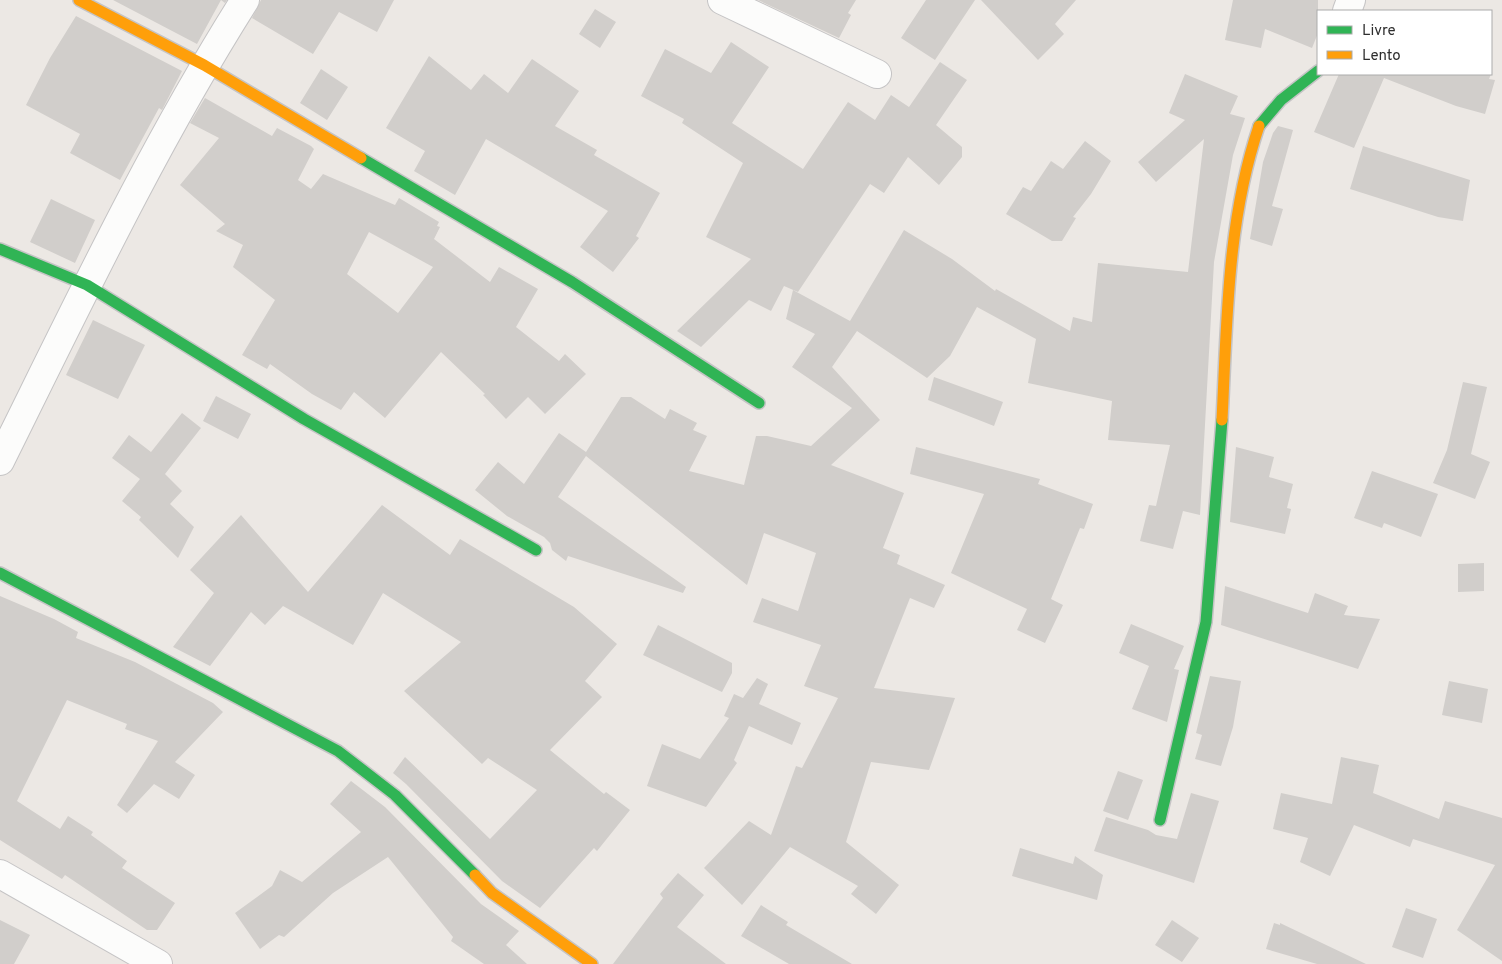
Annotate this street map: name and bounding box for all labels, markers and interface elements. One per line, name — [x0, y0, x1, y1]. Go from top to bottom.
legend — [1317, 10, 1492, 75]
text: Livre — [1362, 22, 1396, 41]
text: Lento — [1362, 47, 1401, 66]

